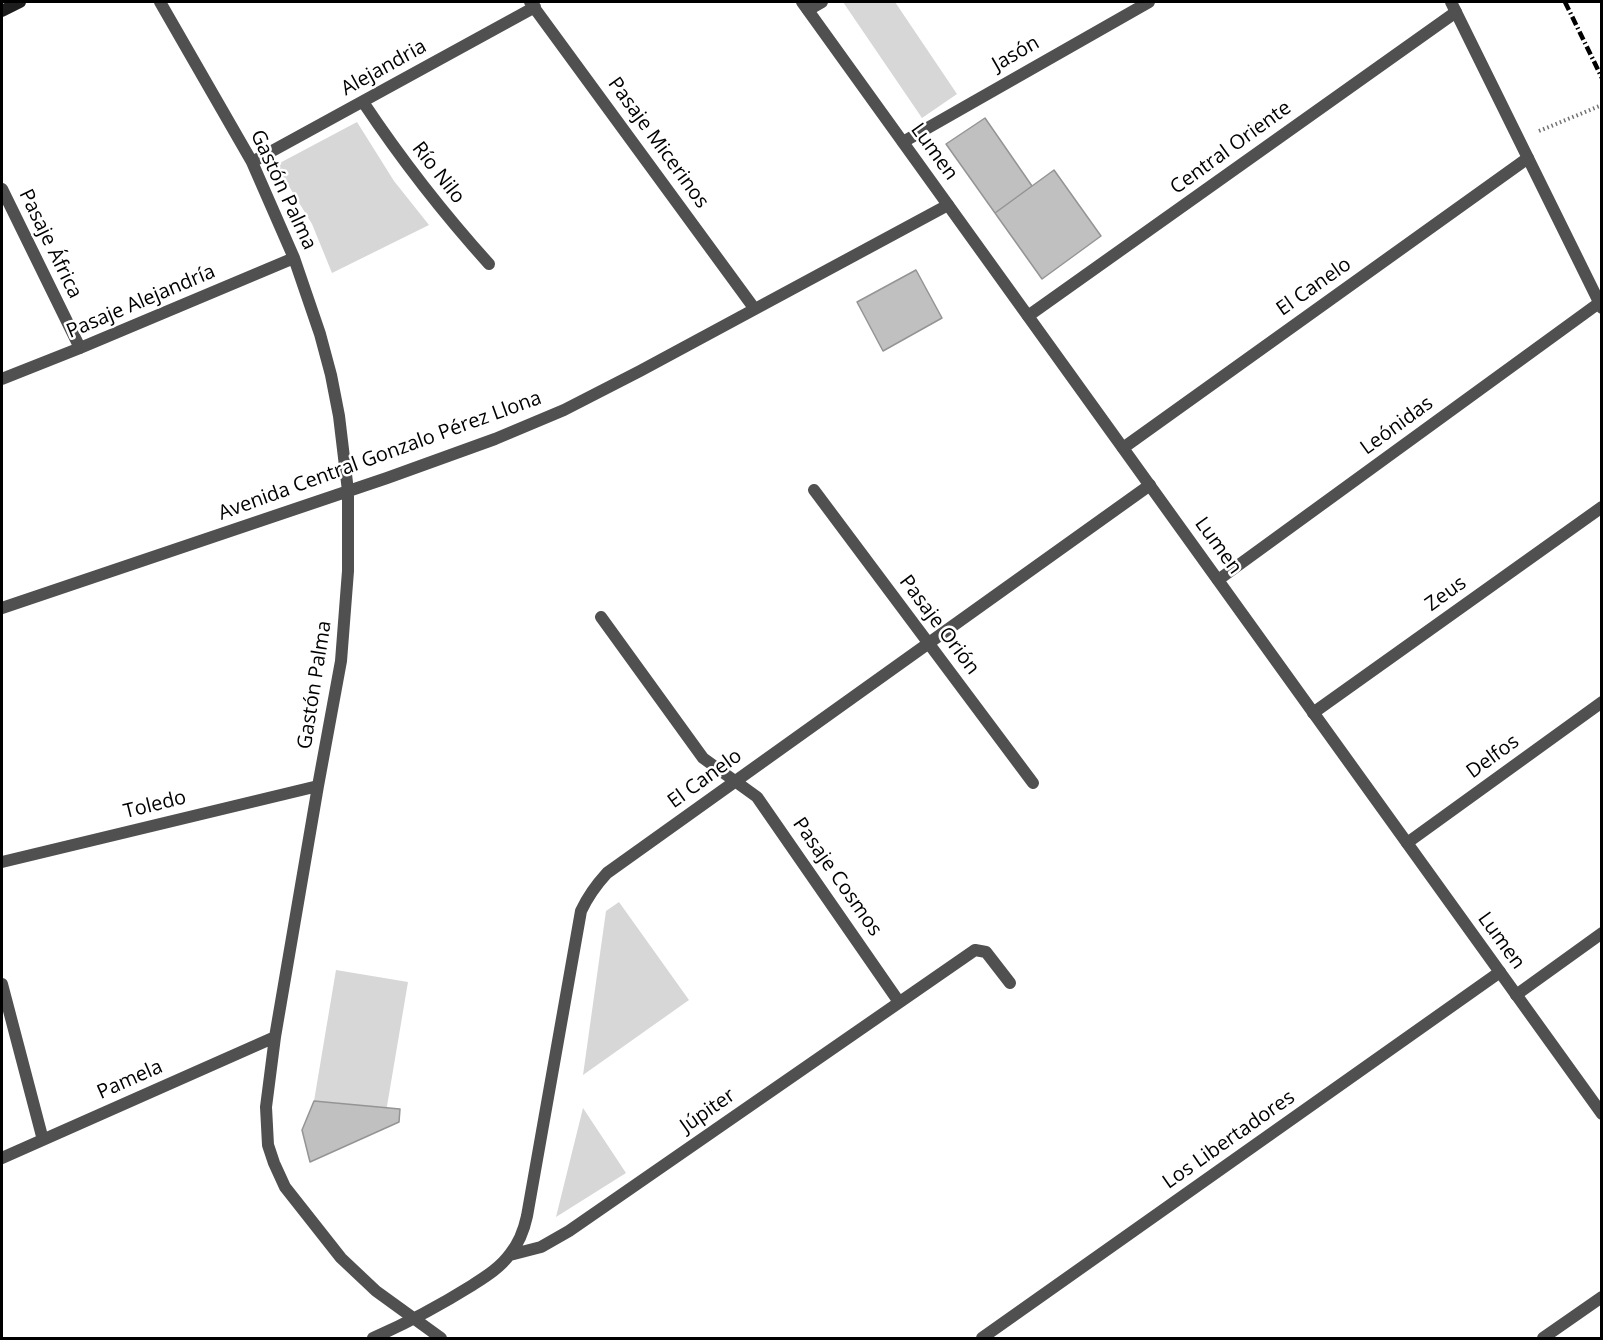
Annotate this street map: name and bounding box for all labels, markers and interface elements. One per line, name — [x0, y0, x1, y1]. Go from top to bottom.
street label: Jasón — [988, 31, 1044, 77]
street label: Alejandria — [337, 35, 431, 101]
street label: Pasaje Micerinos — [602, 73, 714, 213]
street label: Central Oriente — [1166, 96, 1296, 200]
street label: Lumen — [905, 119, 963, 185]
street label: Gastón Palma — [245, 126, 321, 254]
street label: Río Nilo — [406, 137, 470, 209]
street label: Pasaje África — [13, 185, 87, 303]
street label: El Canelo — [1272, 253, 1356, 321]
street label: Pasaje Alejandría — [63, 260, 219, 344]
street label: Avenida Central Gonzalo Pérez Llona — [215, 386, 545, 526]
street label: Leónidas — [1356, 392, 1438, 460]
street label: Lumen — [1189, 513, 1247, 579]
street label: Pasaje Orión — [894, 571, 984, 679]
street label: Zeus — [1421, 571, 1471, 617]
street label: Gastón Palma — [293, 619, 337, 751]
street label: Delfos — [1462, 730, 1524, 784]
street label: El Canelo — [663, 744, 747, 814]
street label: Toledo — [121, 786, 189, 824]
street label: Pasaje Cosmos — [787, 813, 887, 941]
street label: Lumen — [1472, 908, 1530, 974]
street label: Pamela — [94, 1055, 166, 1105]
street label: Júpiter — [676, 1084, 740, 1138]
street label: Los Libertadores — [1158, 1085, 1300, 1195]

